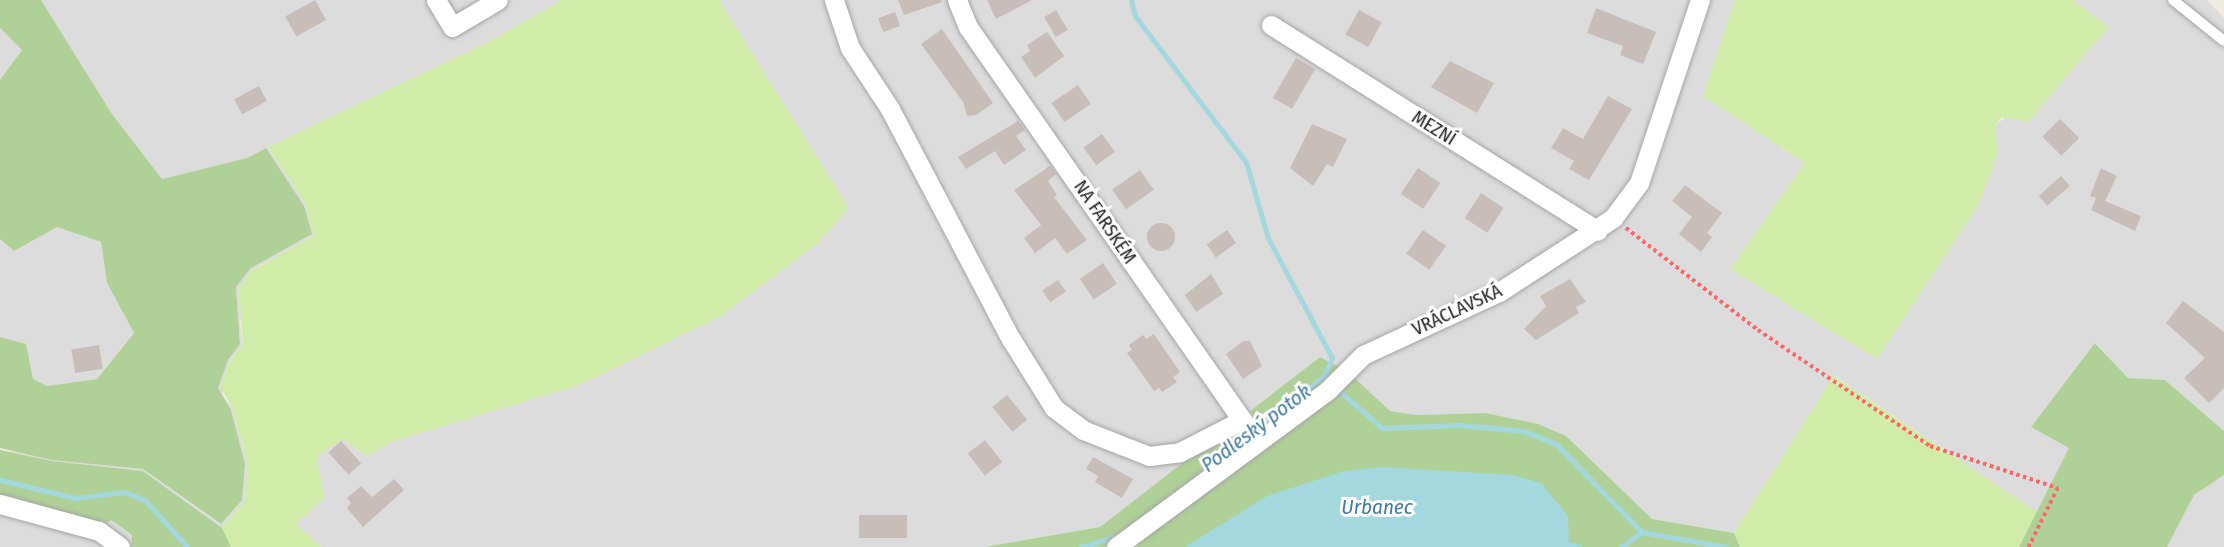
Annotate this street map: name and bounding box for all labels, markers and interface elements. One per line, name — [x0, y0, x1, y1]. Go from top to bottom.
street label: MEZNÍ — [1408, 106, 1460, 150]
street label: NA FARSKÉM — [1069, 176, 1141, 268]
street label: VRÁCLAVSKÁ — [1408, 279, 1506, 341]
water label: Podleský potok — [1196, 379, 1316, 477]
water label: Urbanec — [1341, 494, 1413, 520]

